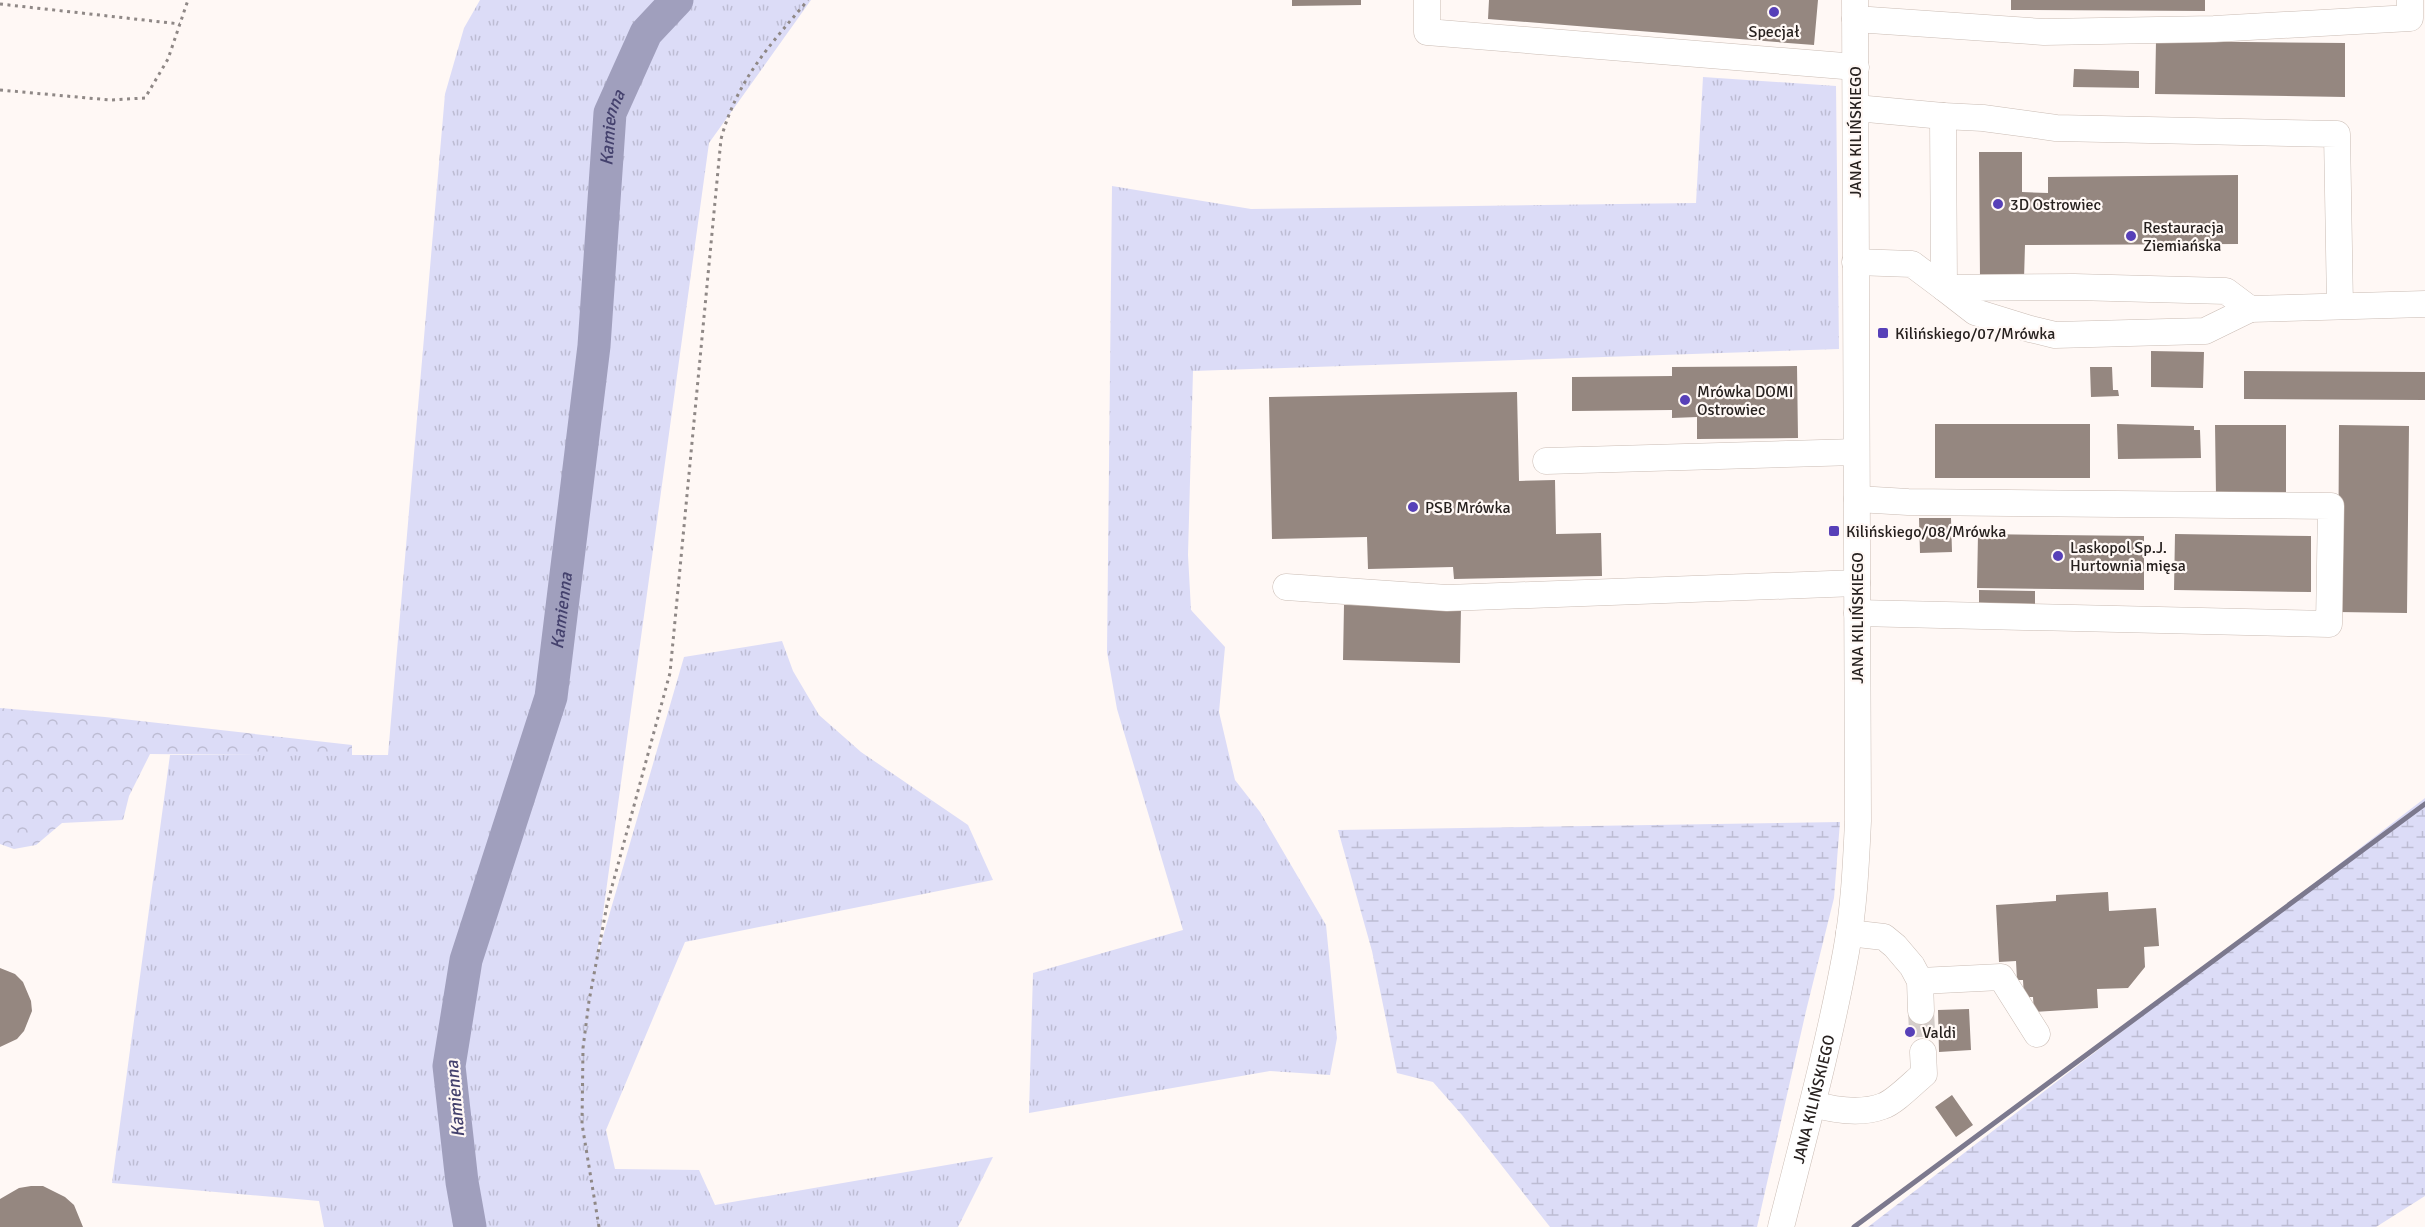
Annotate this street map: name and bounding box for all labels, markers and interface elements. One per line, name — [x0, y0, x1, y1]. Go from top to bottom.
marker: Specjał — [1767, 5, 1781, 19]
place label: Specjał — [1749, 22, 1799, 42]
street label: JANA KILIŃSKIEGO — [1846, 66, 1866, 198]
water label: Kamienna — [595, 86, 630, 166]
place label: 3D Ostrowiec — [2010, 195, 2101, 215]
marker: 3D Ostrowiec — [1991, 197, 2005, 211]
place label: Restauracja Ziemiańska — [2143, 218, 2224, 256]
marker: Restauracja Ziemiańska — [2124, 229, 2138, 243]
place label: Kilińskiego/07/Mrówka — [1895, 324, 2055, 344]
marker: Kilińskiego/07/Mrówka — [1876, 326, 1890, 340]
place label: Mrówka DOMI Ostrowiec — [1697, 382, 1793, 420]
marker: Mrówka DOMI Ostrowiec — [1678, 393, 1692, 407]
place label: PSB Mrówka — [1425, 498, 1511, 518]
marker: PSB Mrówka — [1406, 500, 1420, 514]
place label: Kilińskiego/08/Mrówka — [1846, 522, 2006, 542]
marker: Kilińskiego/08/Mrówka — [1827, 524, 1841, 538]
place label: Laskopol Sp.J. Hurtownia mięsa — [2070, 538, 2186, 576]
marker: Laskopol Sp.J. Hurtownia mięsa — [2051, 549, 2065, 563]
street label: JANA KILIŃSKIEGO — [1848, 552, 1868, 684]
water label: Kamienna — [546, 570, 577, 650]
place label: Valdi — [1922, 1023, 1956, 1043]
marker: Valdi — [1903, 1025, 1917, 1039]
street label: JANA KILIŃSKIEGO — [1789, 1033, 1840, 1166]
water label: Kamienna — [441, 1059, 469, 1138]

